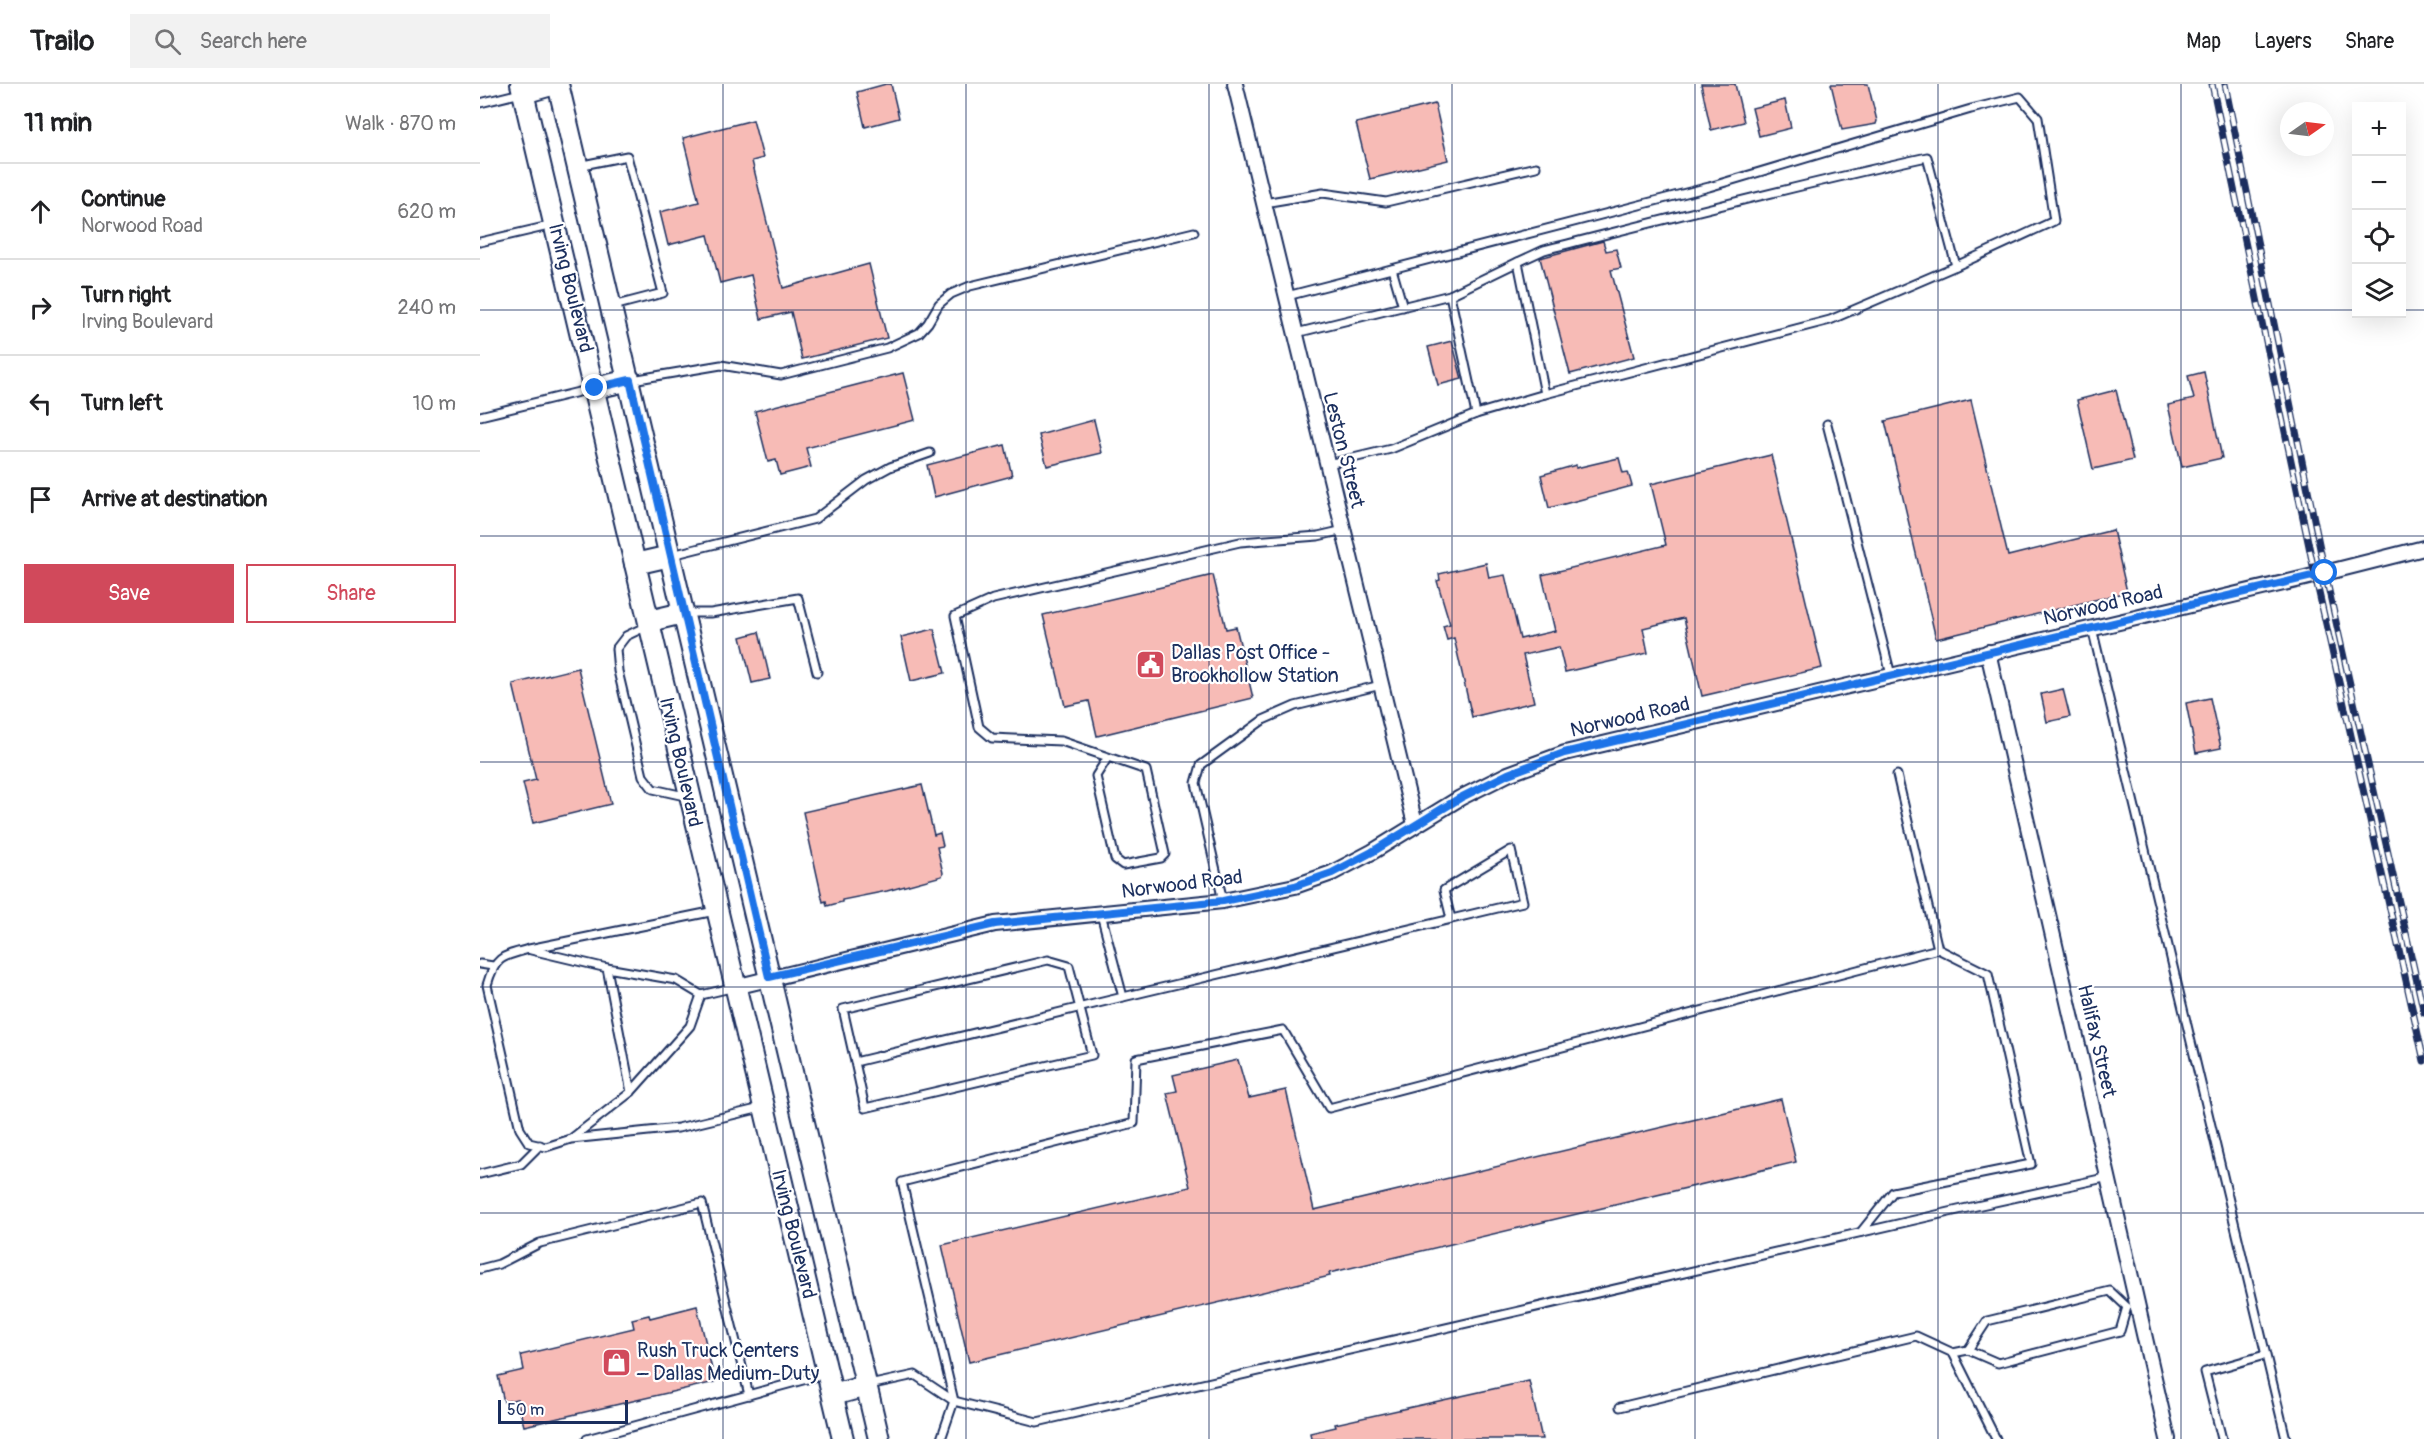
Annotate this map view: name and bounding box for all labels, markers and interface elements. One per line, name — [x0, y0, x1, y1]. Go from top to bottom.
search box — [130, 14, 550, 68]
text: Trailo — [30, 24, 94, 59]
icon: search — [151, 25, 184, 58]
text: Search here — [199, 27, 307, 55]
text: Map — [2186, 28, 2221, 55]
text: Layers — [2254, 28, 2312, 55]
text: Share — [2345, 28, 2394, 55]
north arrow — [2280, 102, 2334, 156]
map controls — [2352, 102, 2406, 318]
button: + — [2352, 102, 2406, 156]
text: 11 min — [24, 107, 92, 139]
text: Walk · 870 m — [345, 111, 456, 136]
button: − — [2352, 156, 2406, 210]
text: Continue — [81, 185, 165, 213]
icon: ahead — [24, 195, 57, 228]
text: 620 m — [397, 199, 456, 224]
button: locate — [2352, 210, 2406, 264]
text: Norwood Road — [81, 213, 203, 238]
street label: Irving Boulevard — [543, 221, 599, 355]
button: layers — [2352, 264, 2406, 318]
text: Turn right — [81, 281, 171, 309]
icon: right — [24, 291, 57, 324]
text: 240 m — [397, 295, 456, 320]
text: Irving Boulevard — [81, 309, 213, 334]
route end — [581, 374, 607, 400]
icon: left — [24, 387, 57, 420]
text: Turn left — [81, 389, 163, 417]
street label: Leston Street — [1318, 389, 1371, 511]
text: 10 m — [412, 391, 456, 416]
icon: arrive — [24, 483, 57, 516]
text: Arrive at destination — [81, 485, 267, 513]
route start — [2311, 559, 2337, 585]
button: Save — [24, 564, 234, 623]
button: Share — [246, 564, 456, 623]
street label: Norwood Road — [2041, 579, 2165, 631]
place label: Dallas Post Office - Brookhollow Station — [1171, 640, 1339, 688]
public building icon: Dallas Post Office - Brookhollow Station — [1134, 648, 1166, 680]
street label: Norwood Road — [1568, 691, 1692, 743]
street label: Irving Boulevard — [654, 695, 708, 829]
street label: Norwood Road — [1120, 864, 1244, 904]
street label: Halifax Street — [2072, 982, 2122, 1101]
street label: Irving Boulevard — [766, 1167, 822, 1301]
place label: Rush Truck Centers – Dallas Medium-Duty — [636, 1338, 820, 1386]
shop icon: Rush Truck Centers – Dallas Medium-Duty — [600, 1346, 632, 1378]
scale bar — [498, 1397, 628, 1424]
text: 50 m — [507, 1400, 544, 1420]

